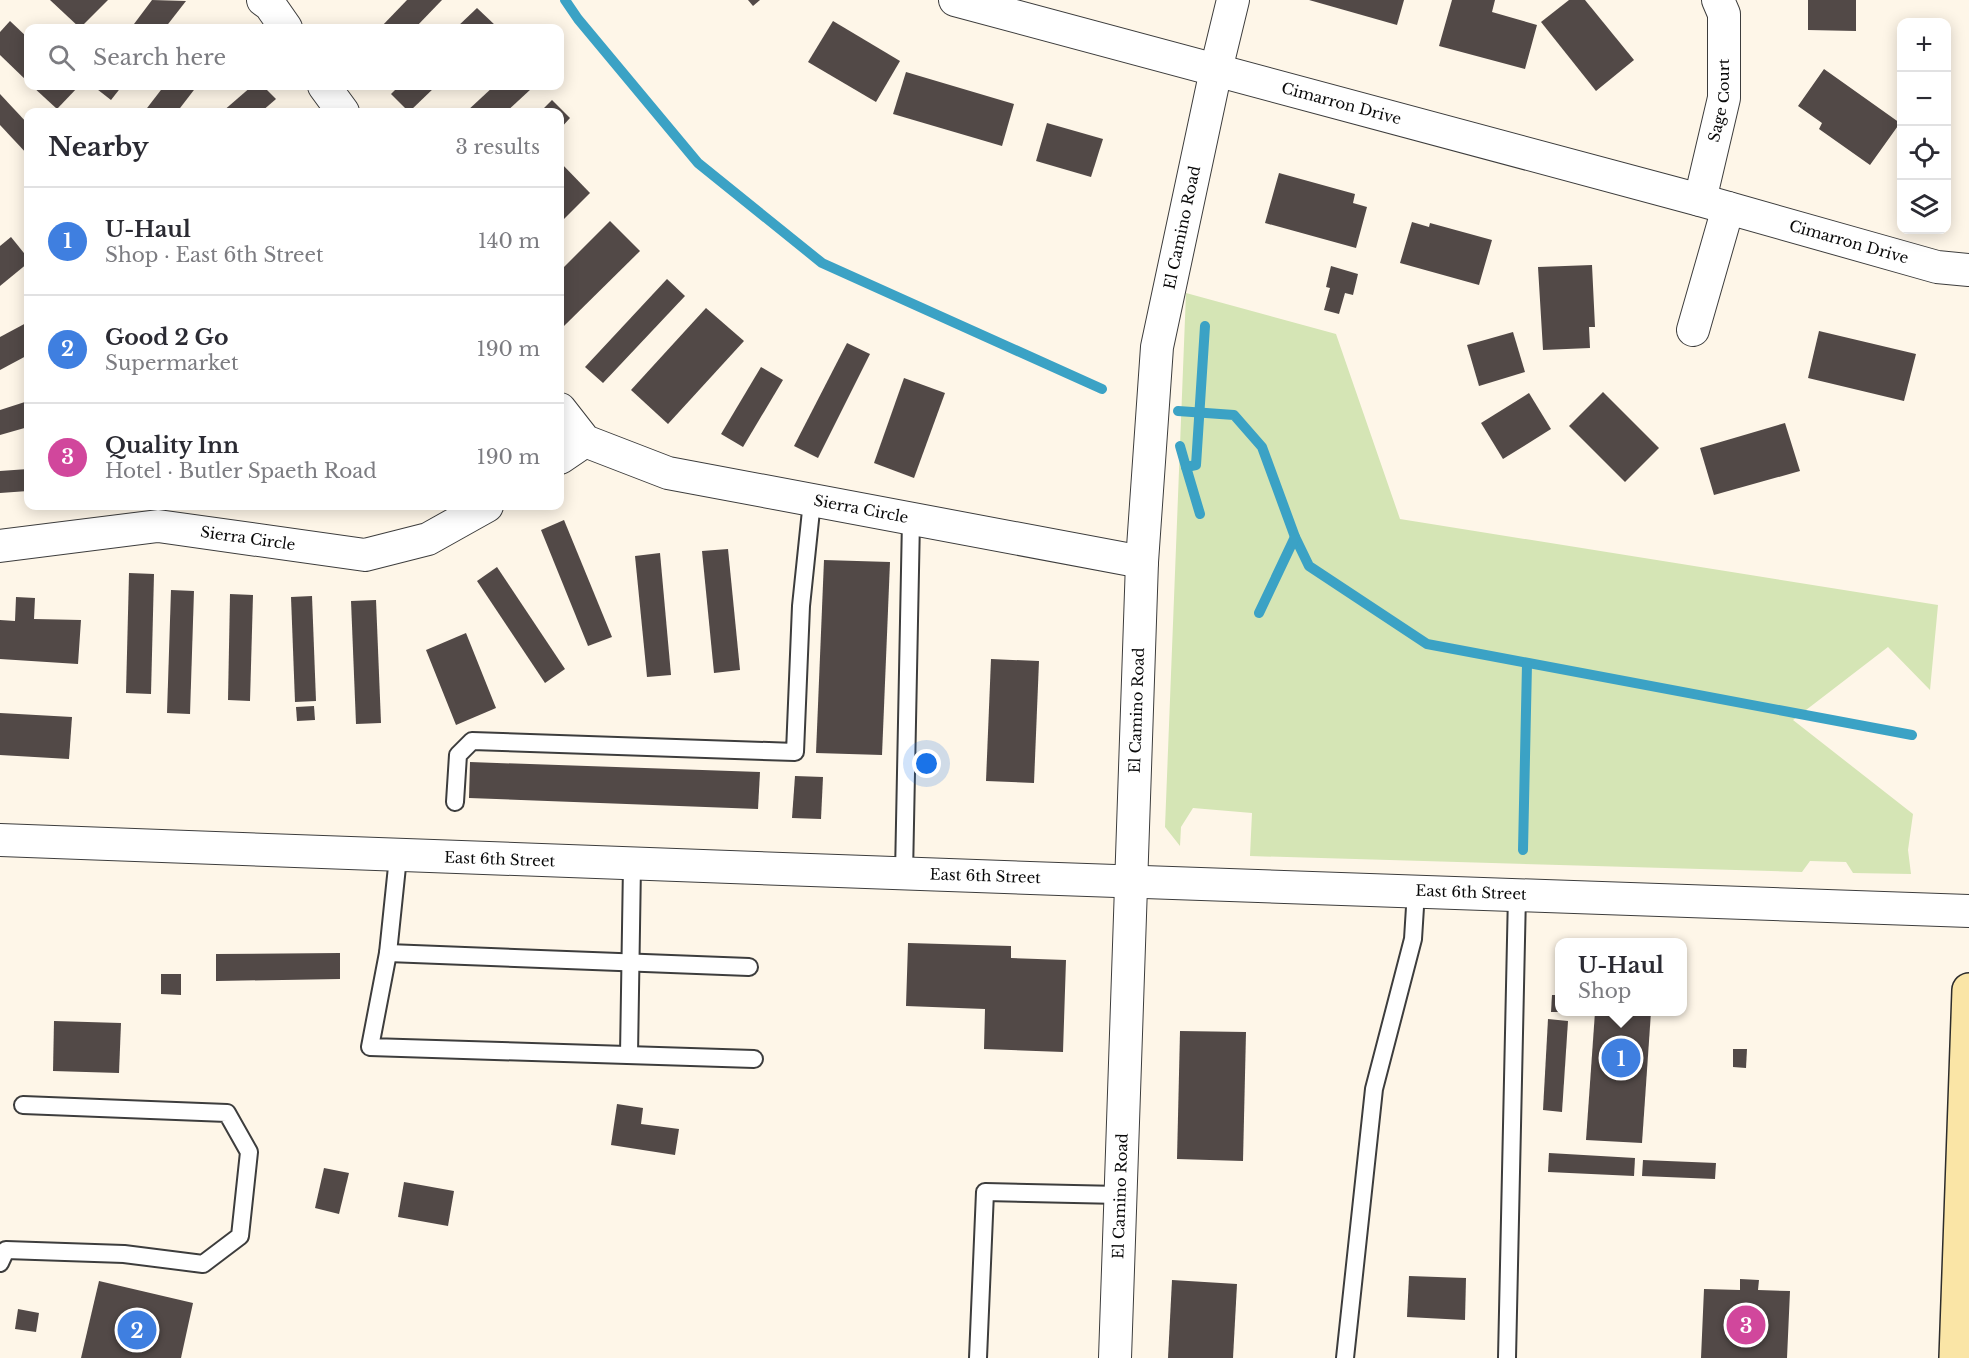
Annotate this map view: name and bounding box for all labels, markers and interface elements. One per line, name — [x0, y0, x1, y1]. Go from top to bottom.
map controls — [1897, 18, 1951, 234]
button: + — [1897, 18, 1951, 72]
search box — [24, 24, 564, 90]
icon: search — [45, 41, 78, 74]
text: Search here — [93, 44, 226, 71]
street label: Sage Court — [1704, 58, 1733, 144]
button: − — [1897, 72, 1951, 126]
street label: Cimarron Drive — [1280, 78, 1403, 128]
button: locate — [1897, 126, 1951, 180]
text: Nearby — [48, 131, 149, 163]
text: 3 results — [456, 135, 540, 159]
street label: El Camino Road — [1160, 164, 1204, 291]
button: layers — [1897, 180, 1951, 234]
text: U-Haul — [105, 216, 191, 243]
street label: Cimarron Drive — [1787, 216, 1911, 267]
text: 1 — [63, 229, 72, 253]
text: 140 m — [478, 229, 540, 253]
text: Shop · East 6th Street — [105, 243, 324, 267]
text: Good 2 Go — [105, 324, 228, 351]
text: 2 — [61, 337, 74, 361]
text: 190 m — [477, 337, 540, 361]
text: Supermarket — [105, 351, 239, 375]
text: Quality Inn — [105, 432, 239, 459]
text: 3 — [61, 445, 74, 469]
text: 190 m — [477, 445, 540, 469]
text: Hotel · Butler Spaeth Road — [105, 459, 377, 483]
street label: Sierra Circle — [812, 491, 910, 527]
street label: Sierra Circle — [199, 522, 297, 554]
street label: El Camino Road — [1125, 647, 1148, 774]
your location — [912, 749, 941, 778]
street label: East 6th Street — [444, 848, 556, 871]
street label: East 6th Street — [929, 864, 1042, 887]
street label: East 6th Street — [1415, 881, 1527, 904]
popup — [1555, 938, 1687, 1016]
text: U-Haul — [1578, 952, 1664, 979]
text: Shop — [1578, 979, 1631, 1003]
pin: 1 — [1602, 1036, 1640, 1080]
street label: El Camino Road — [1108, 1133, 1132, 1259]
pin: 3 — [1726, 1302, 1766, 1348]
pin: 2 — [118, 1308, 156, 1352]

